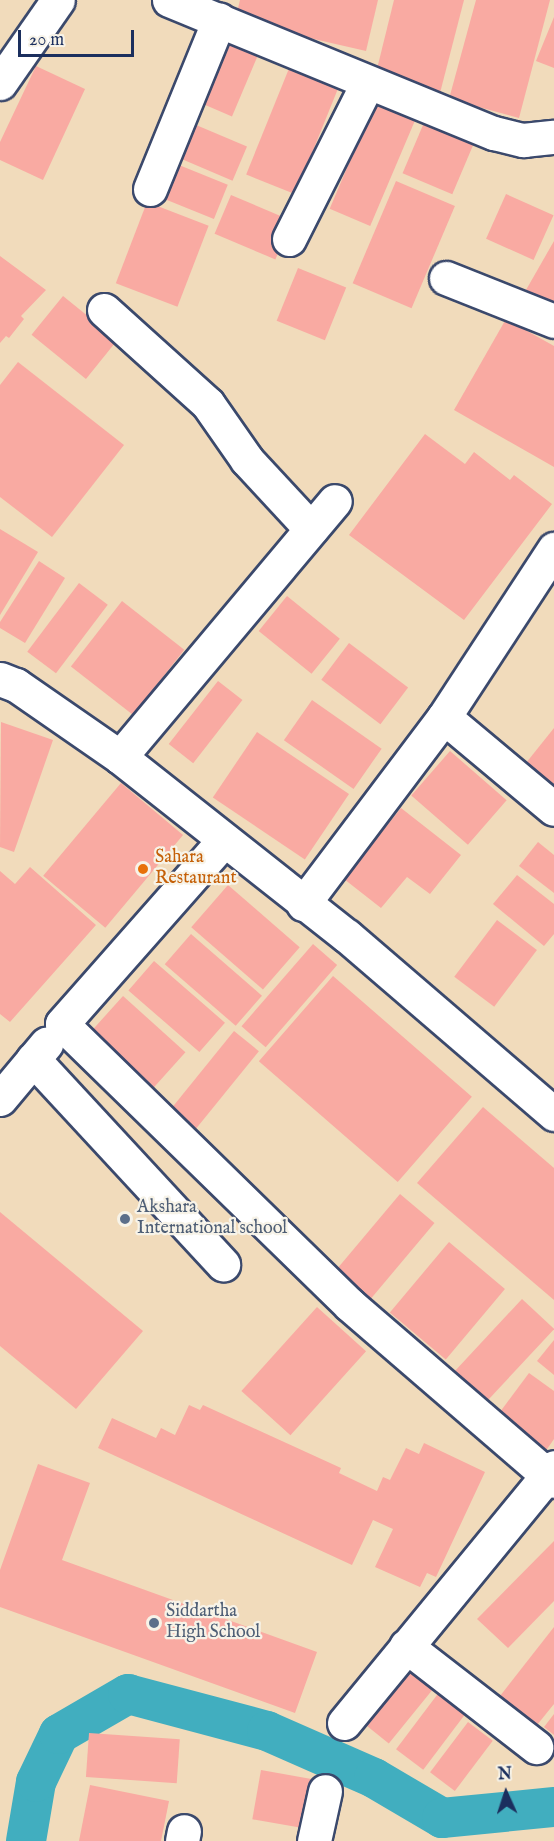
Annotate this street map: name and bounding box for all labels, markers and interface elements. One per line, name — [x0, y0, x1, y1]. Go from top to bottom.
scale bar — [21, 18, 136, 56]
text: 20 m — [29, 29, 64, 52]
place label: Sahara Restaurant — [155, 848, 237, 890]
marker: Sahara Restaurant — [136, 862, 150, 876]
place label: Akshara International school — [137, 1198, 287, 1240]
marker: Akshara International school — [118, 1212, 132, 1226]
place label: Siddartha High School — [166, 1602, 260, 1644]
marker: Siddartha High School — [147, 1616, 161, 1630]
north arrow — [476, 1763, 536, 1823]
text: N — [498, 1765, 512, 1785]

